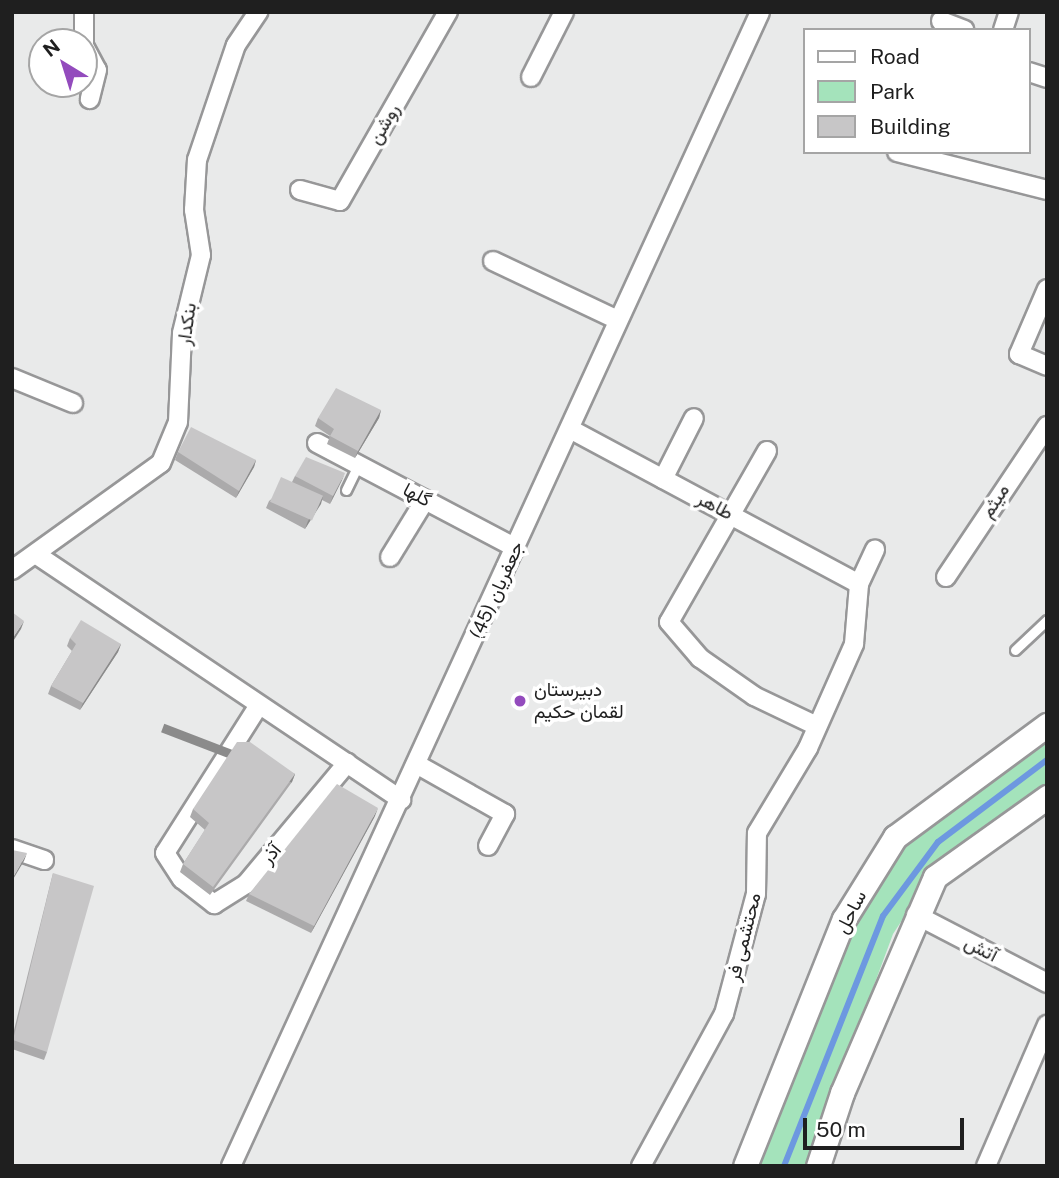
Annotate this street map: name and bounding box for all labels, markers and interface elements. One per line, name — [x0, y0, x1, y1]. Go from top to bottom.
north arrow — [28, 28, 98, 98]
legend — [804, 28, 1031, 154]
text: N — [39, 35, 64, 61]
text: Road — [870, 44, 920, 69]
text: Park — [870, 79, 915, 104]
street label: روشن — [363, 100, 405, 148]
text: Building — [870, 114, 951, 139]
street label: بنکدار — [173, 301, 201, 347]
street label: گلها — [399, 478, 435, 512]
street label: میثم — [976, 480, 1014, 522]
street label: طاهر — [693, 487, 737, 525]
street label: جعفریان (45) — [465, 538, 529, 642]
place label: دبیرستان لقمان حکیم — [534, 679, 624, 723]
marker: دبیرستان لقمان حکیم — [512, 693, 528, 709]
street label: آذر — [256, 839, 286, 869]
street label: ساحل — [831, 887, 871, 937]
street label: محتشمی فر — [722, 891, 766, 983]
street label: آتش — [961, 931, 1001, 967]
scale bar — [807, 1104, 968, 1148]
text: 50 m — [816, 1117, 866, 1142]

